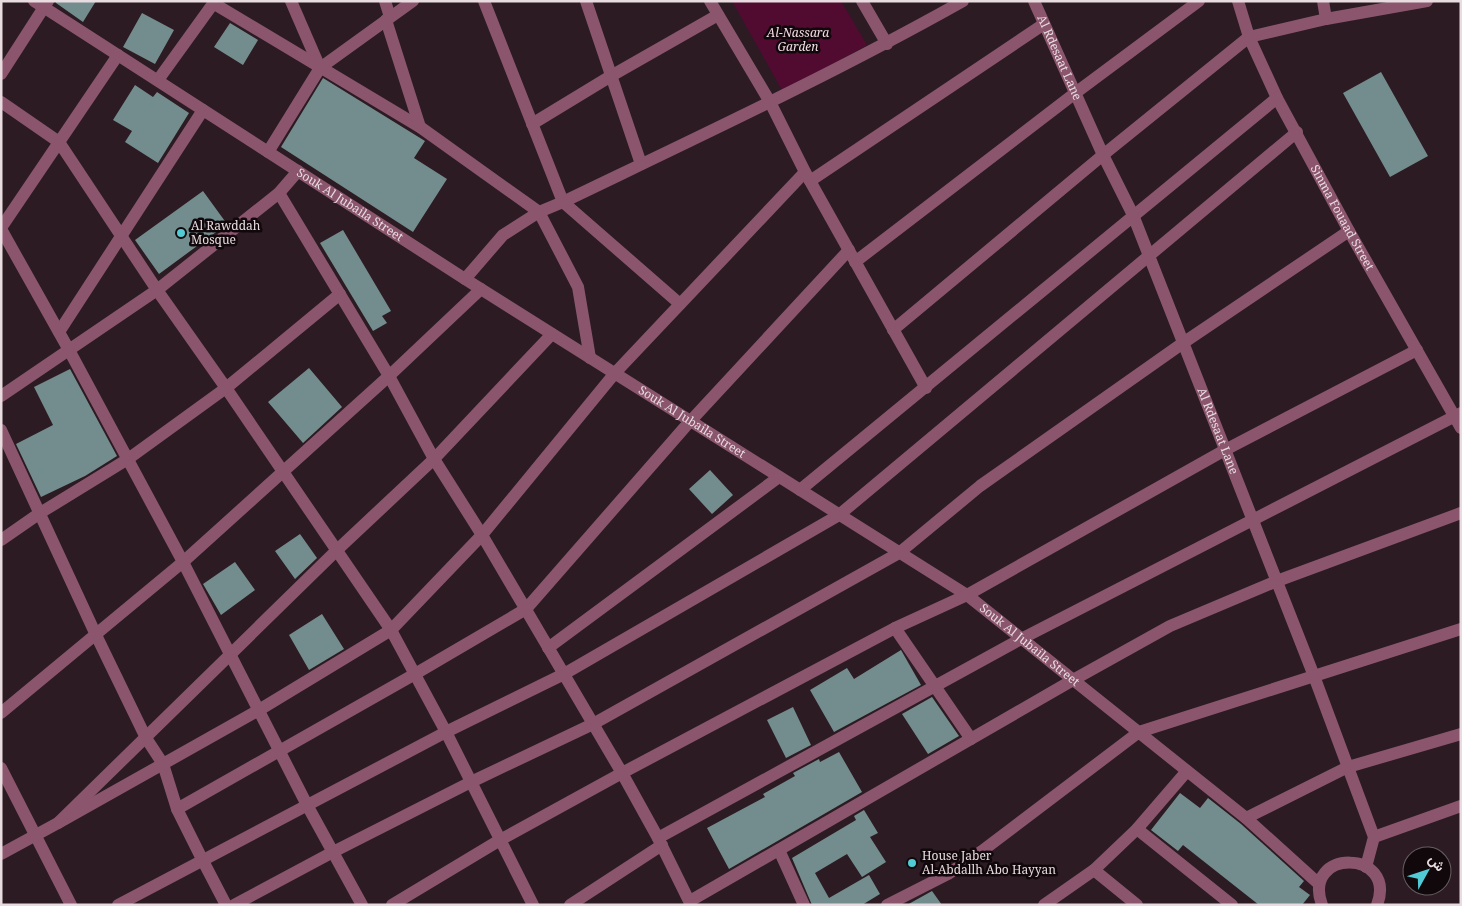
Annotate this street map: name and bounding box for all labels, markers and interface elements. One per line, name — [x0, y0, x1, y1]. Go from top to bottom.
street label: Al Rdesaat Lane — [1033, 12, 1086, 103]
park label: Al-Nassara Garden — [766, 24, 829, 55]
street label: Sinma Fouaad Street — [1307, 162, 1379, 273]
street label: Souk Al Jubaila Street — [294, 164, 407, 245]
place label: Al Rawddah Mosque — [191, 217, 261, 248]
marker: Al Rawddah Mosque — [175, 227, 187, 239]
street label: Souk Al Jubaila Street — [635, 381, 749, 462]
street label: Al Rdesaat Lane — [1194, 385, 1243, 477]
street label: Souk Al Jubaila Street — [976, 599, 1083, 690]
north arrow — [1402, 846, 1452, 896]
place label: House Jaber Al-Abdallh Abo Hayyan — [922, 847, 1056, 878]
text: ش — [1425, 850, 1450, 875]
marker: House Jaber Al-Abdallh Abo Hayyan — [906, 857, 918, 869]

